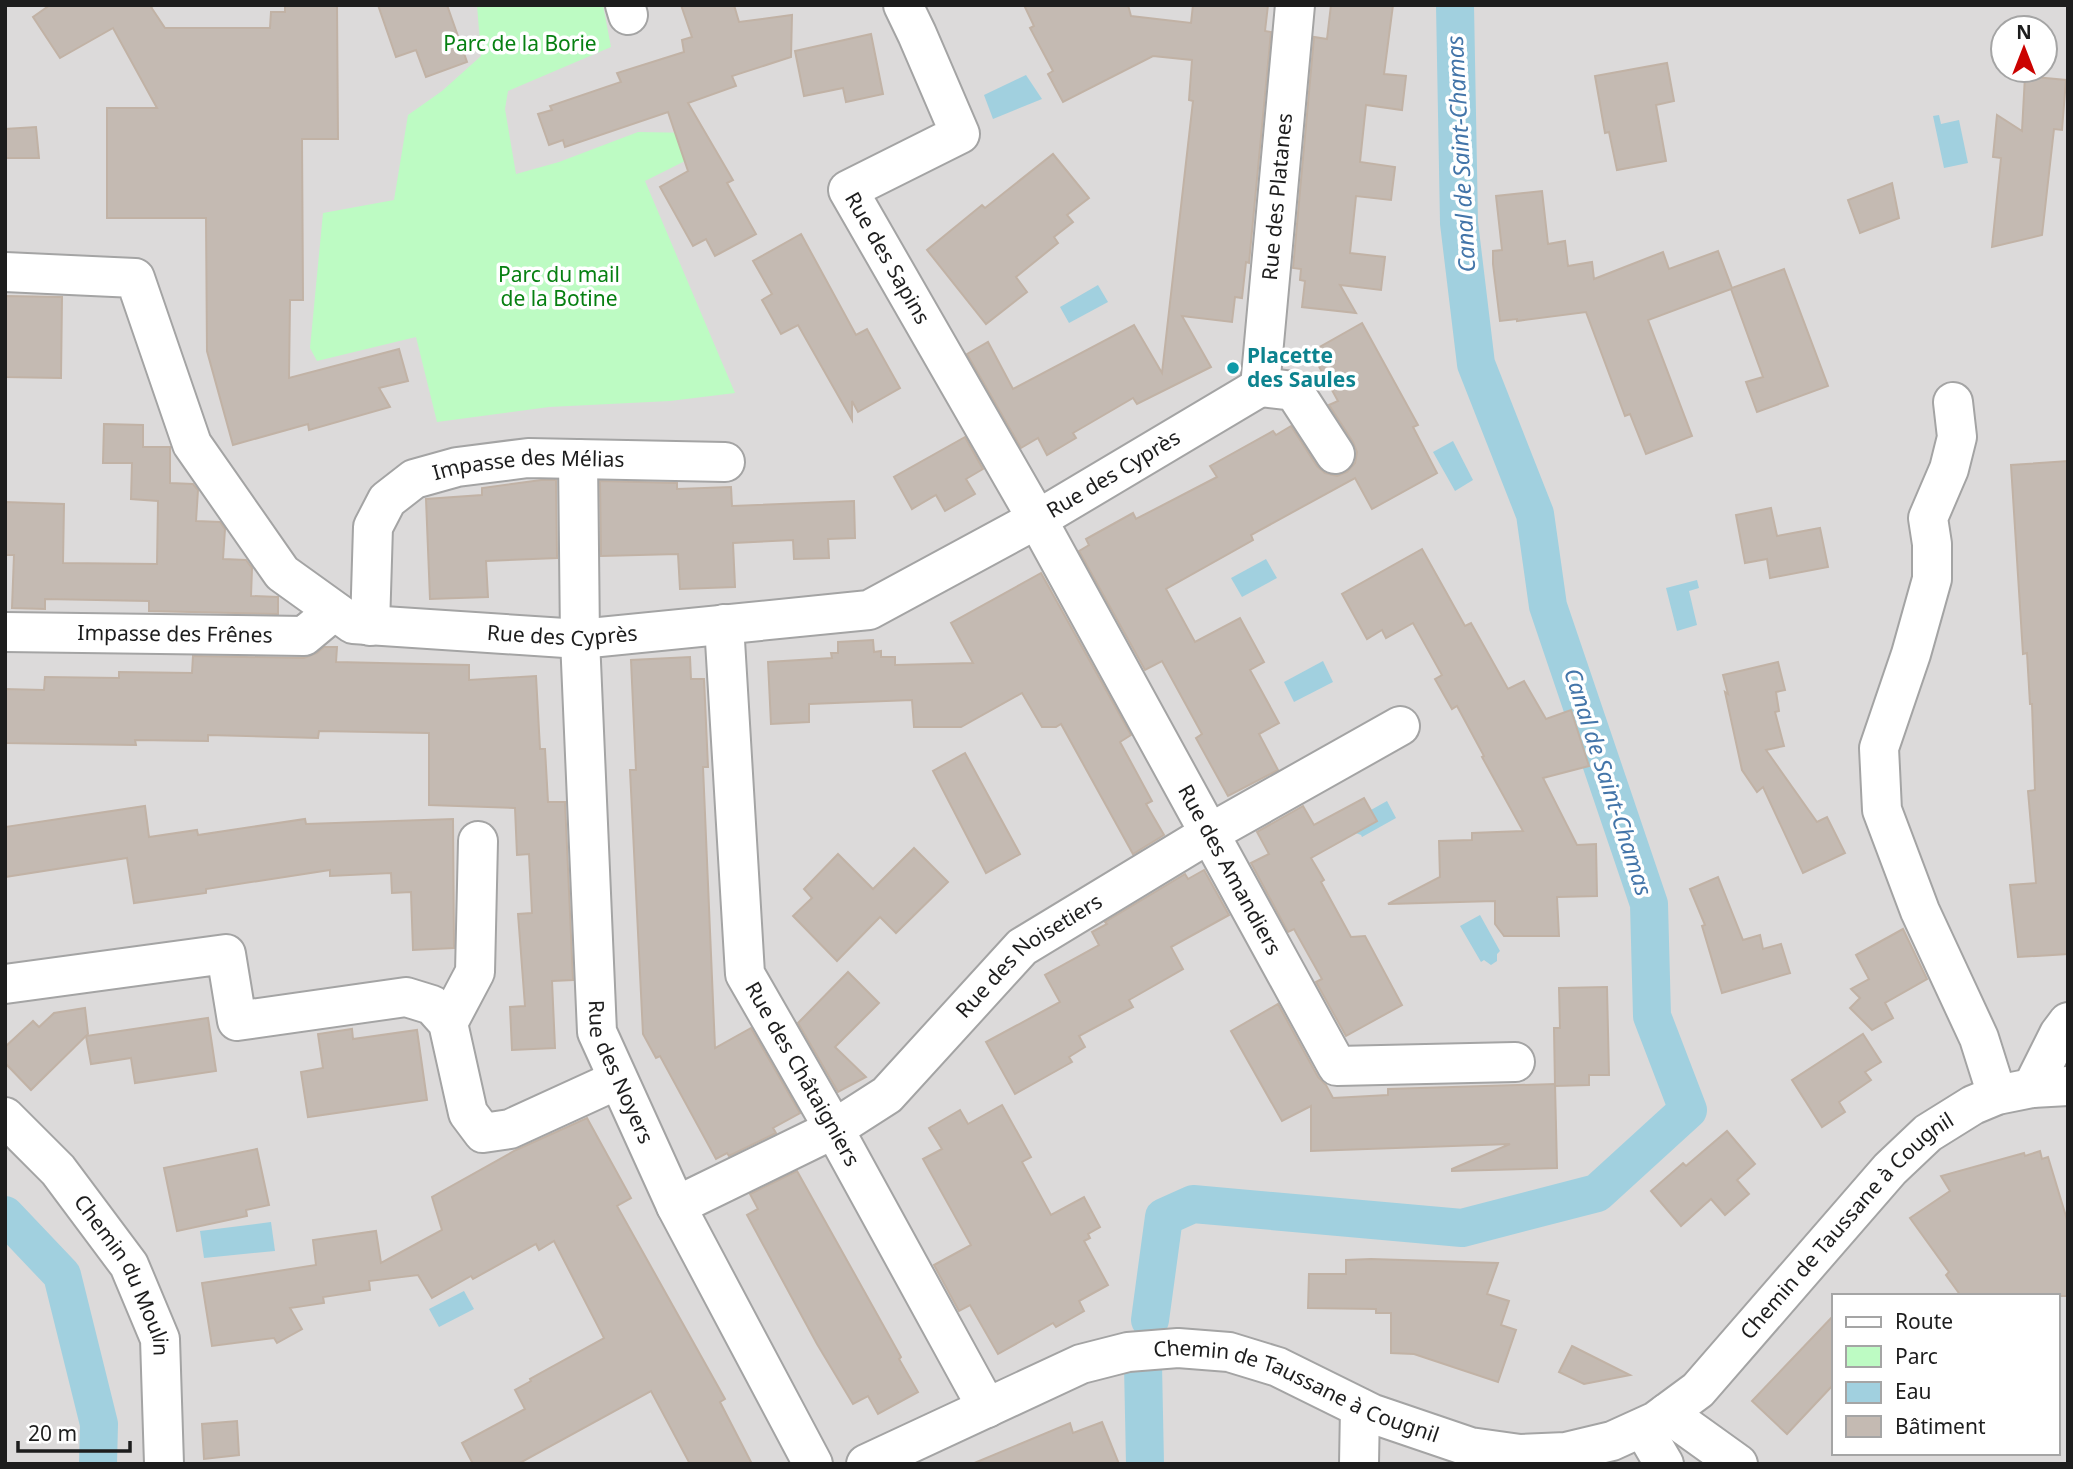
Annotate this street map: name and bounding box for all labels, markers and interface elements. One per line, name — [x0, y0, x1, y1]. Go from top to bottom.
north arrow — [1989, 14, 2059, 84]
text: N — [2016, 19, 2032, 45]
park label: Parc de la Borie — [443, 29, 597, 57]
water label: Canal de Saint-Chamas — [1438, 35, 1482, 273]
street label: Rue des Platanes — [1255, 112, 1298, 282]
street label: Rue des Sapins — [839, 186, 937, 329]
park label: Parc du mail de la Botine — [498, 260, 620, 312]
place label: Placette des Saules — [1247, 341, 1356, 393]
marker: Placette des Saules — [1225, 360, 1241, 376]
street label: Rue des Cyprès — [1041, 423, 1185, 524]
street label: Impasse des Mélias — [429, 442, 625, 486]
street label: Impasse des Frênes — [77, 618, 273, 649]
street label: Rue des Cyprès — [486, 618, 639, 652]
water label: Canal de Saint-Chamas — [1557, 664, 1661, 900]
street label: Rue des Amandiers — [1172, 779, 1288, 960]
street label: Rue des Noisetiers — [949, 887, 1107, 1024]
street label: Rue des Châtaigniers — [739, 976, 867, 1171]
street label: Rue des Noyers — [583, 999, 661, 1148]
street label: Chemin de Taussane à Cougnil — [1733, 1106, 1958, 1345]
street label: Chemin du Moulin — [68, 1188, 176, 1356]
legend — [1832, 1294, 2059, 1455]
text: Route — [1895, 1307, 1953, 1335]
street label: Chemin de Taussane à Cougnil — [1152, 1333, 1443, 1448]
text: Parc — [1895, 1342, 1938, 1370]
text: Eau — [1895, 1377, 1931, 1405]
scale bar — [18, 1410, 130, 1454]
text: Bâtiment — [1895, 1412, 1986, 1440]
text: 20 m — [28, 1419, 77, 1447]

